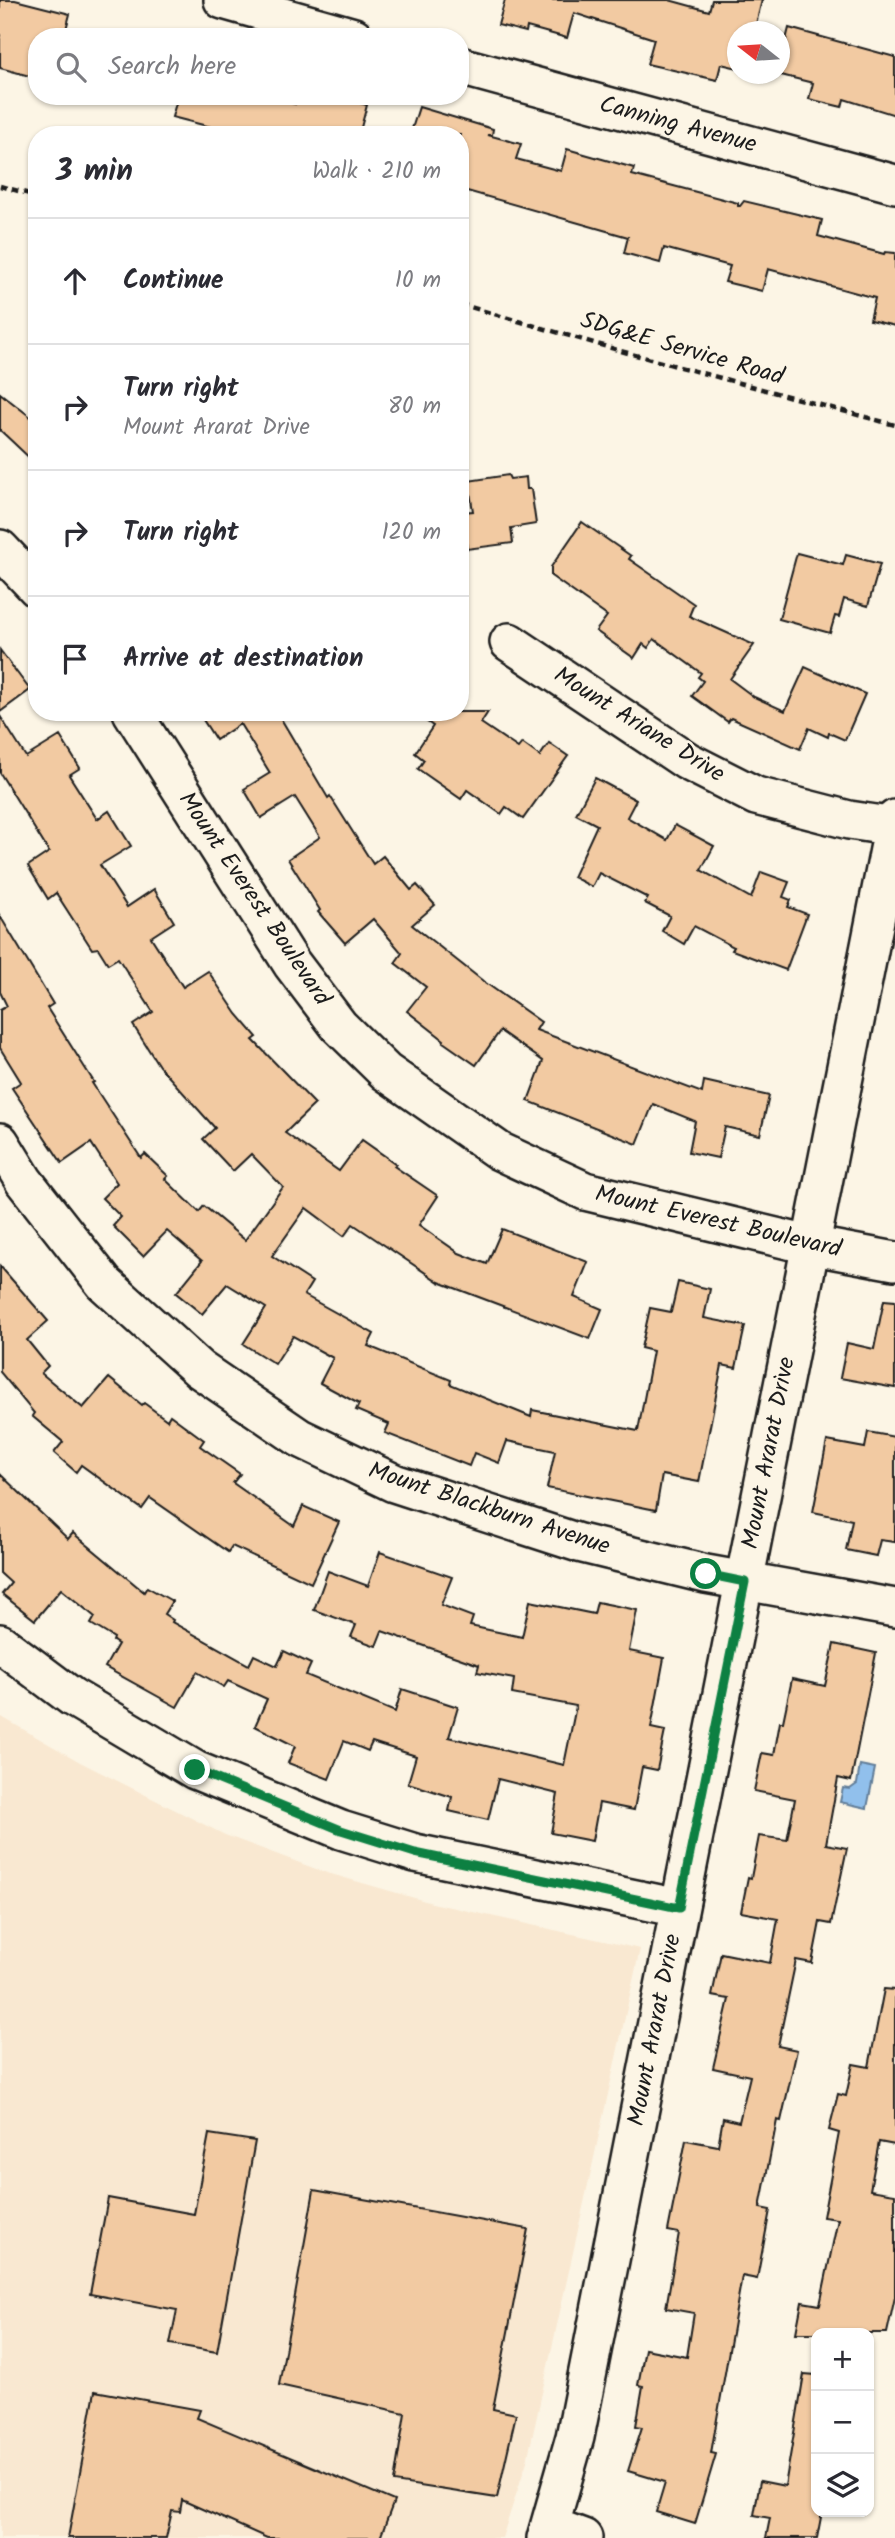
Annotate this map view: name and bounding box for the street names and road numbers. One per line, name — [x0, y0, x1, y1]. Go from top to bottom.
street label: Canning Avenue — [595, 85, 761, 165]
street label: SDG&E Service Road — [576, 301, 789, 397]
street label: Mount Ariane Drive — [546, 657, 733, 794]
street label: Mount Everest Boulevard — [167, 784, 341, 1015]
street label: Mount Everest Boulevard — [591, 1175, 846, 1270]
street label: Mount Ararat Drive — [731, 1353, 807, 1552]
street label: Mount Blackburn Avenue — [363, 1451, 615, 1567]
street label: Mount Ararat Drive — [617, 1930, 693, 2129]

